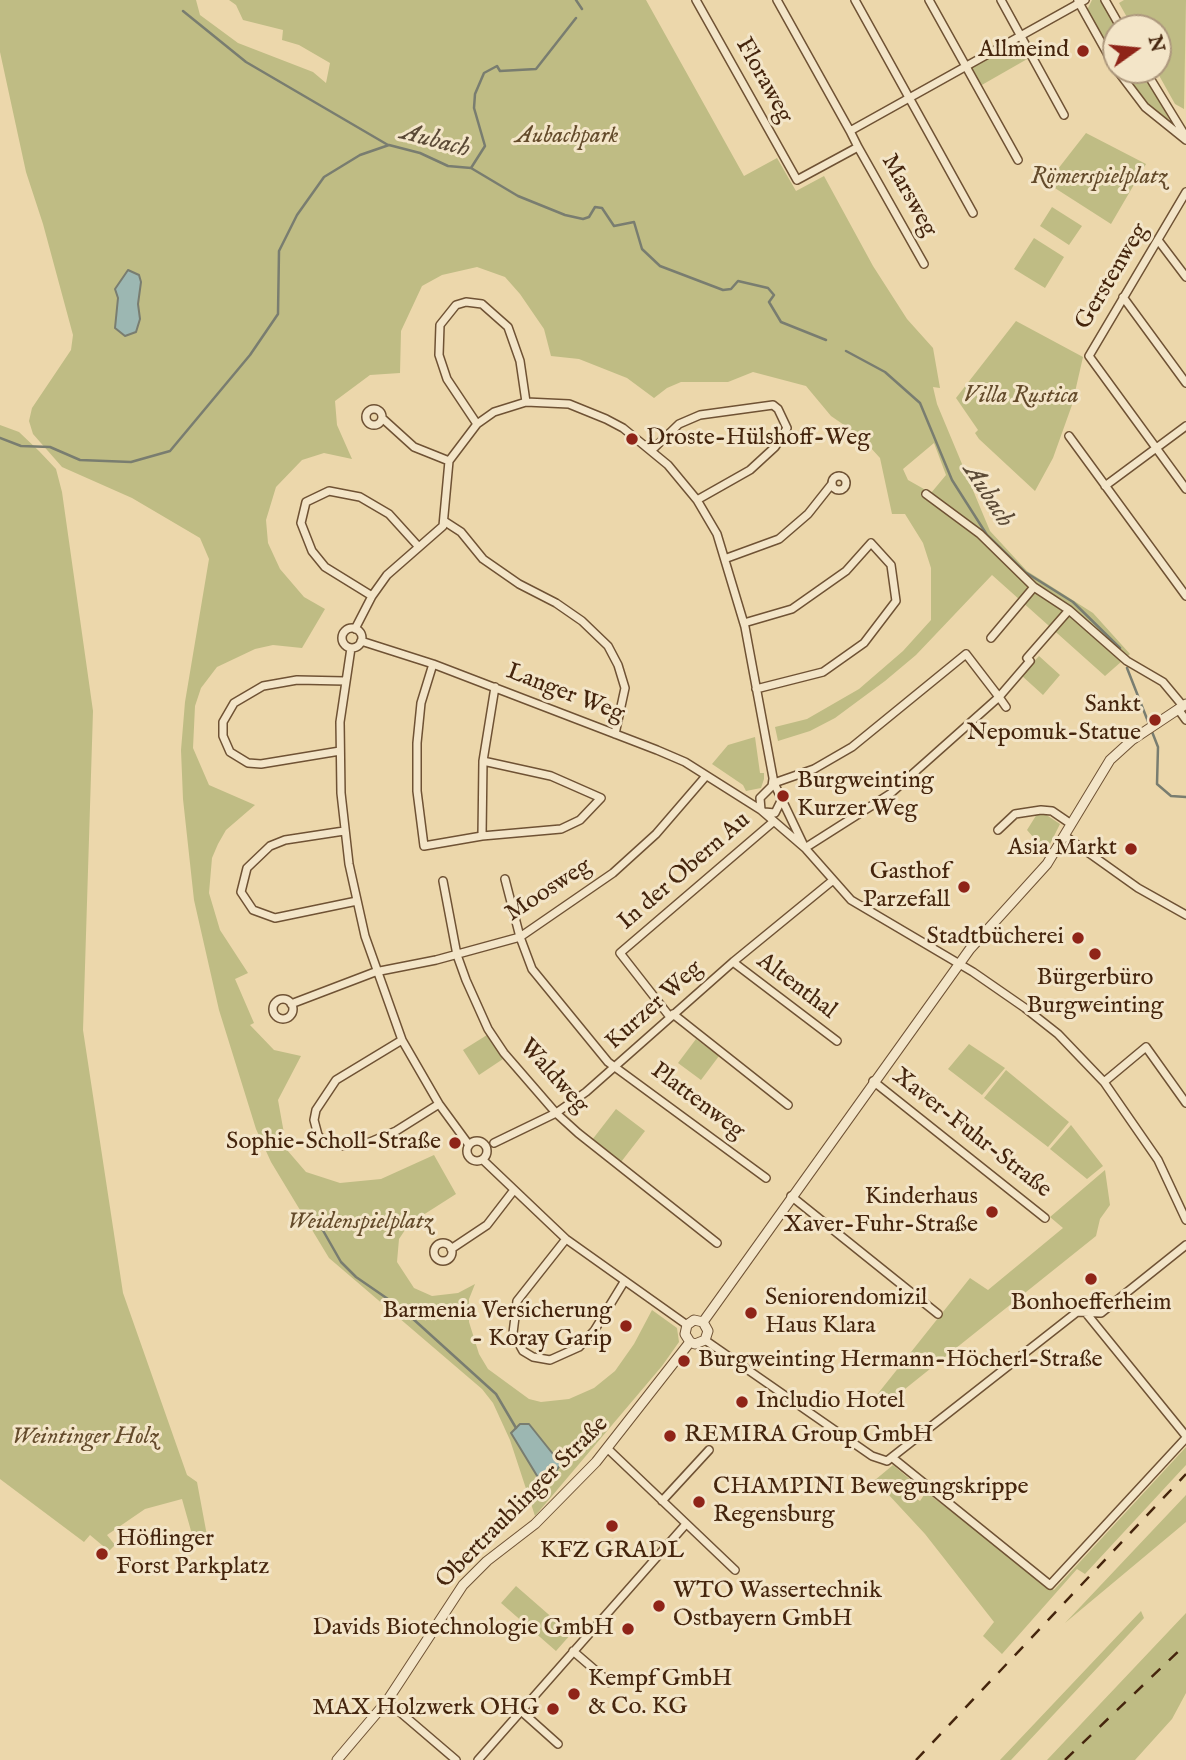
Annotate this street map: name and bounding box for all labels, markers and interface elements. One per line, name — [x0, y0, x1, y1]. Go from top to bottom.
north arrow — [1102, 14, 1172, 84]
street label: Floraweg — [728, 33, 798, 129]
text: N — [1142, 33, 1169, 55]
place label: Allmeind — [978, 37, 1069, 65]
marker: Allmeind — [1075, 43, 1091, 59]
water label: Aubach — [397, 118, 473, 166]
park label: Aubachpark — [516, 123, 618, 151]
street label: Marsweg — [874, 150, 942, 242]
park label: Römerspielplatz — [1031, 164, 1167, 192]
street label: Gerstenweg — [1070, 219, 1156, 335]
park label: Villa Rustica — [963, 383, 1079, 411]
place label: Droste-Hülshoff-Weg — [646, 425, 870, 453]
marker: Droste-Hülshoff-Weg — [624, 431, 640, 447]
water label: Aubach — [955, 458, 1019, 534]
street label: Langer Weg — [502, 658, 628, 730]
place label: Sankt Nepomuk-Statue — [966, 692, 1141, 748]
marker: Sankt Nepomuk-Statue — [1147, 712, 1163, 728]
place label: Burgweinting Kurzer Weg — [797, 768, 934, 824]
marker: Burgweinting Kurzer Weg — [775, 788, 791, 804]
street label: In der Obern Au — [613, 807, 757, 937]
place label: Asia Markt — [1008, 835, 1117, 863]
marker: Asia Markt — [1123, 841, 1139, 857]
street label: Moosweg — [501, 853, 597, 929]
place label: Gasthof Parzefall — [863, 859, 950, 915]
marker: Gasthof Parzefall — [956, 879, 972, 895]
place label: Stadtbücherei — [927, 924, 1064, 952]
marker: Stadtbücherei — [1070, 930, 1086, 946]
marker: Bürgerbüro Burgweinting — [1087, 946, 1103, 962]
street label: Altenthal — [750, 948, 842, 1026]
street label: Kurzer Weg — [601, 955, 709, 1057]
place label: Bürgerbüro Burgweinting — [1027, 965, 1163, 1021]
street label: Waldweg — [512, 1034, 594, 1120]
street label: Plattenweg — [644, 1057, 750, 1147]
street label: Xaver-Fuhr-Straße — [886, 1063, 1056, 1205]
place label: Sophie-Scholl-Straße — [226, 1129, 441, 1157]
marker: Sophie-Scholl-Straße — [447, 1135, 463, 1151]
place label: Kinderhaus Xaver-Fuhr-Straße — [784, 1184, 978, 1240]
marker: Kinderhaus Xaver-Fuhr-Straße — [984, 1204, 1000, 1220]
park label: Weidenspielplatz — [287, 1209, 433, 1237]
marker: Bonhoefferheim — [1083, 1271, 1099, 1287]
place label: Seniorendomizil Haus Klara — [765, 1285, 928, 1341]
place label: Bonhoefferheim — [1011, 1290, 1171, 1318]
place label: Barmenia Versicherung - Koray Garip — [382, 1298, 612, 1354]
marker: Seniorendomizil Haus Klara — [743, 1305, 759, 1321]
marker: Barmenia Versicherung - Koray Garip — [618, 1318, 634, 1334]
place label: Burgweinting Hermann-Höcherl-Straße — [698, 1347, 1103, 1375]
marker: Burgweinting Hermann-Höcherl-Straße — [676, 1353, 692, 1369]
place label: Includio Hotel — [756, 1388, 905, 1416]
marker: Includio Hotel — [734, 1394, 750, 1410]
street label: Obertraublinger Straße — [431, 1411, 615, 1595]
place label: REMIRA Group GmbH — [684, 1422, 933, 1450]
park label: Weintinger Holz — [12, 1424, 158, 1452]
marker: REMIRA Group GmbH — [662, 1428, 678, 1444]
place label: CHAMPINI Bewegungskrippe Regensburg — [713, 1474, 1028, 1530]
marker: CHAMPINI Bewegungskrippe Regensburg — [691, 1494, 707, 1510]
marker: KFZ GRADL — [604, 1518, 620, 1534]
place label: Höflinger Forst Parkplatz — [116, 1526, 269, 1582]
place label: KFZ GRADL — [540, 1538, 684, 1566]
marker: Höflinger Forst Parkplatz — [94, 1546, 110, 1562]
place label: WTO Wassertechnik Ostbayern GmbH — [673, 1578, 882, 1634]
marker: WTO Wassertechnik Ostbayern GmbH — [651, 1598, 667, 1614]
place label: Davids Biotechnologie GmbH — [313, 1615, 614, 1643]
marker: Davids Biotechnologie GmbH — [620, 1621, 636, 1637]
place label: Kempf GmbH & Co. KG — [588, 1666, 732, 1722]
marker: Kempf GmbH & Co. KG — [566, 1686, 582, 1702]
place label: MAX Holzwerk OHG — [312, 1695, 539, 1723]
marker: MAX Holzwerk OHG — [545, 1701, 561, 1717]

